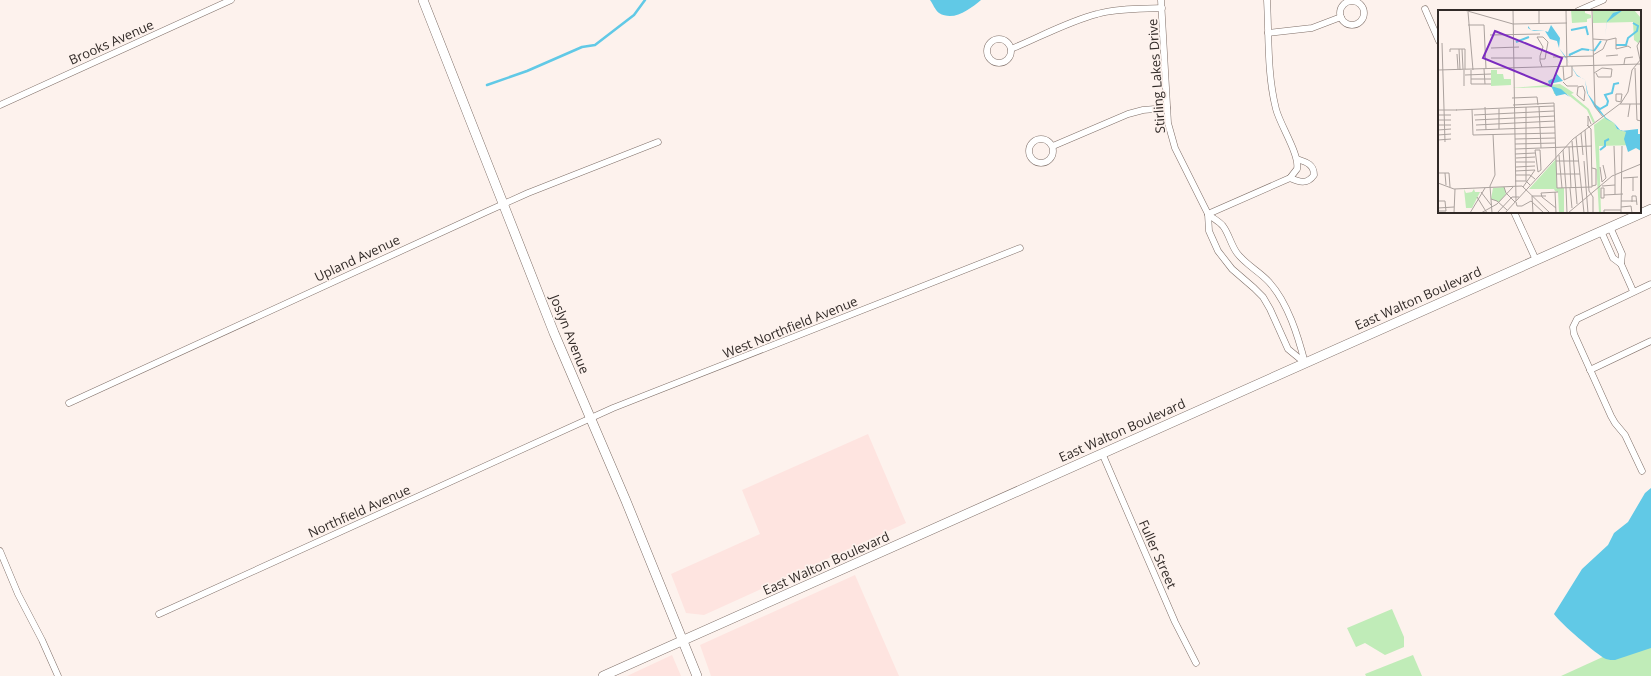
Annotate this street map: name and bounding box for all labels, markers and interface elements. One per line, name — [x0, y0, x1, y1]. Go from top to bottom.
inset map — [1438, 10, 1641, 213]
street label: Brooks Avenue — [66, 15, 156, 69]
street label: Stirling Lakes Drive — [1143, 18, 1169, 134]
street label: Upland Avenue — [311, 230, 403, 286]
street label: East Walton Boulevard — [1352, 262, 1484, 334]
street label: Joslyn Avenue — [545, 290, 594, 376]
street label: West Northfield Avenue — [720, 292, 860, 362]
street label: East Walton Boulevard — [1056, 394, 1188, 466]
street label: Northfield Avenue — [305, 480, 413, 542]
street label: Fuller Street — [1135, 517, 1181, 592]
street label: East Walton Boulevard — [760, 527, 892, 599]

